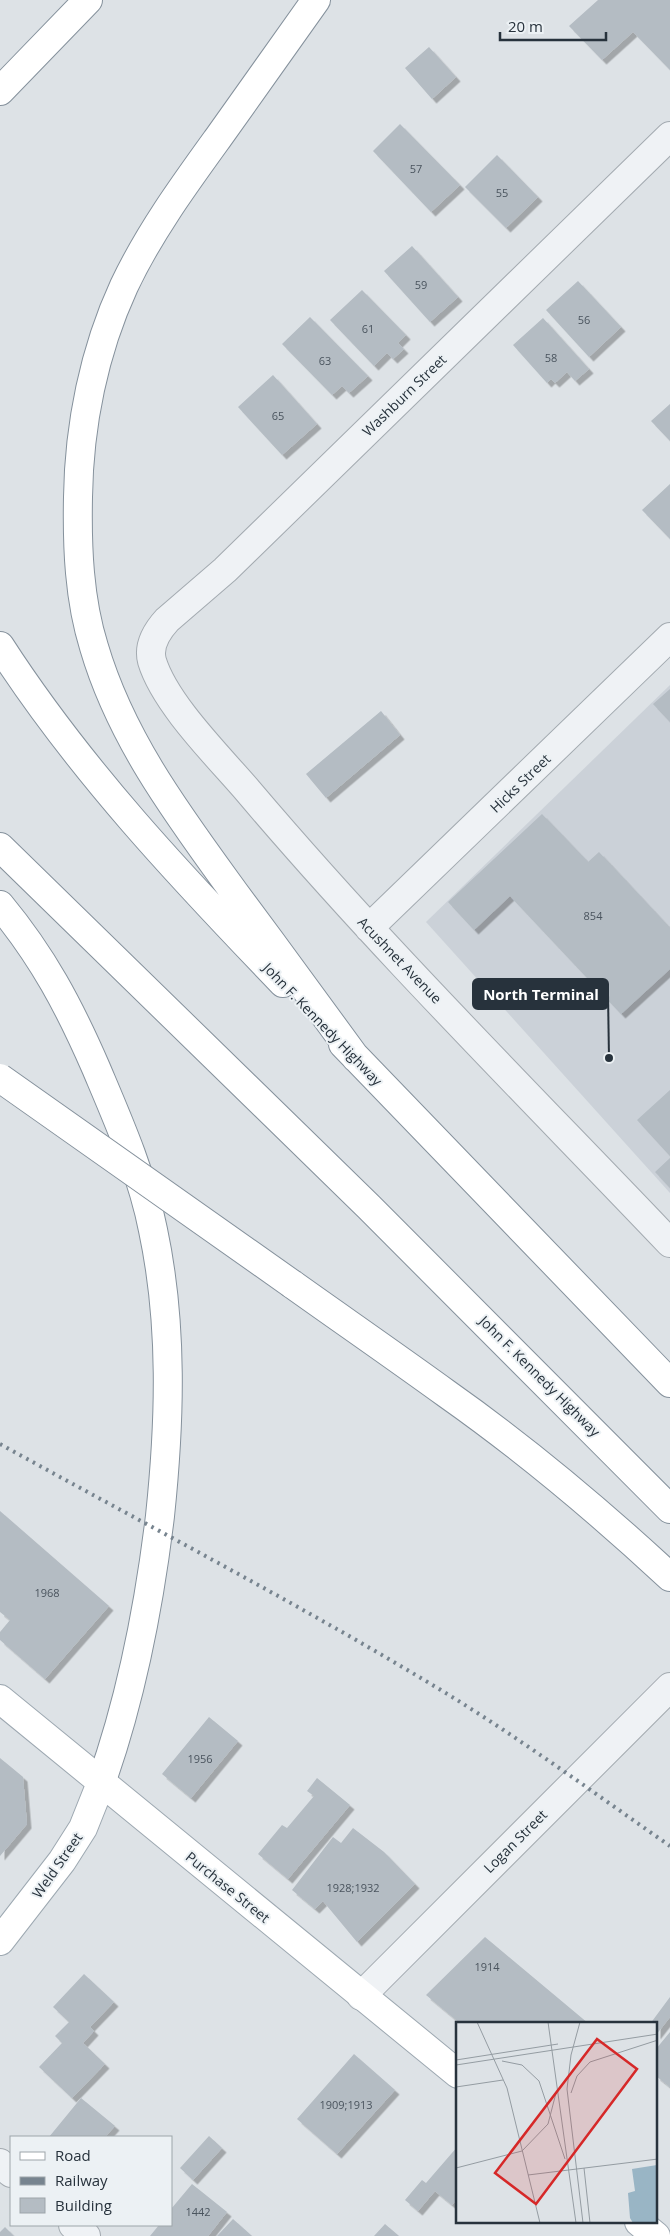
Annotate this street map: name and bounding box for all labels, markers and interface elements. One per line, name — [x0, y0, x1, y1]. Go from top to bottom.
scale bar — [500, 10, 606, 42]
text: 20 m — [508, 16, 543, 36]
house number: 57 — [410, 161, 422, 176]
house number: 55 — [496, 185, 508, 200]
house number: 59 — [415, 277, 427, 292]
house number: 56 — [578, 312, 590, 327]
house number: 61 — [362, 321, 374, 336]
street label: Washburn Street — [358, 350, 450, 440]
house number: 58 — [545, 350, 557, 365]
house number: 63 — [319, 353, 331, 368]
house number: 65 — [272, 408, 284, 423]
street label: Hicks Street — [486, 749, 554, 817]
house number: 854 — [584, 908, 603, 923]
street label: Acushnet Avenue — [354, 913, 446, 1007]
street label: John F. Kennedy Highway — [258, 957, 387, 1090]
callout: North Terminal — [473, 979, 608, 1009]
text: North Terminal — [483, 984, 599, 1004]
street label: John F. Kennedy Highway — [474, 1310, 605, 1441]
house number: 1968 — [34, 1585, 60, 1600]
house number: 1956 — [187, 1751, 213, 1766]
street label: Logan Street — [479, 1805, 551, 1877]
street label: Weld Street — [28, 1829, 86, 1901]
street label: Purchase Street — [182, 1847, 274, 1927]
house number: 1928;1932 — [326, 1880, 380, 1895]
house number: 1914 — [474, 1959, 500, 1974]
inset map — [456, 2022, 658, 2224]
house number: 1909;1913 — [319, 2097, 373, 2112]
legend — [10, 2136, 172, 2226]
text: Road — [55, 2145, 91, 2165]
text: Railway — [55, 2170, 108, 2190]
text: Building — [55, 2195, 112, 2215]
house number: 1442 — [185, 2204, 211, 2219]

